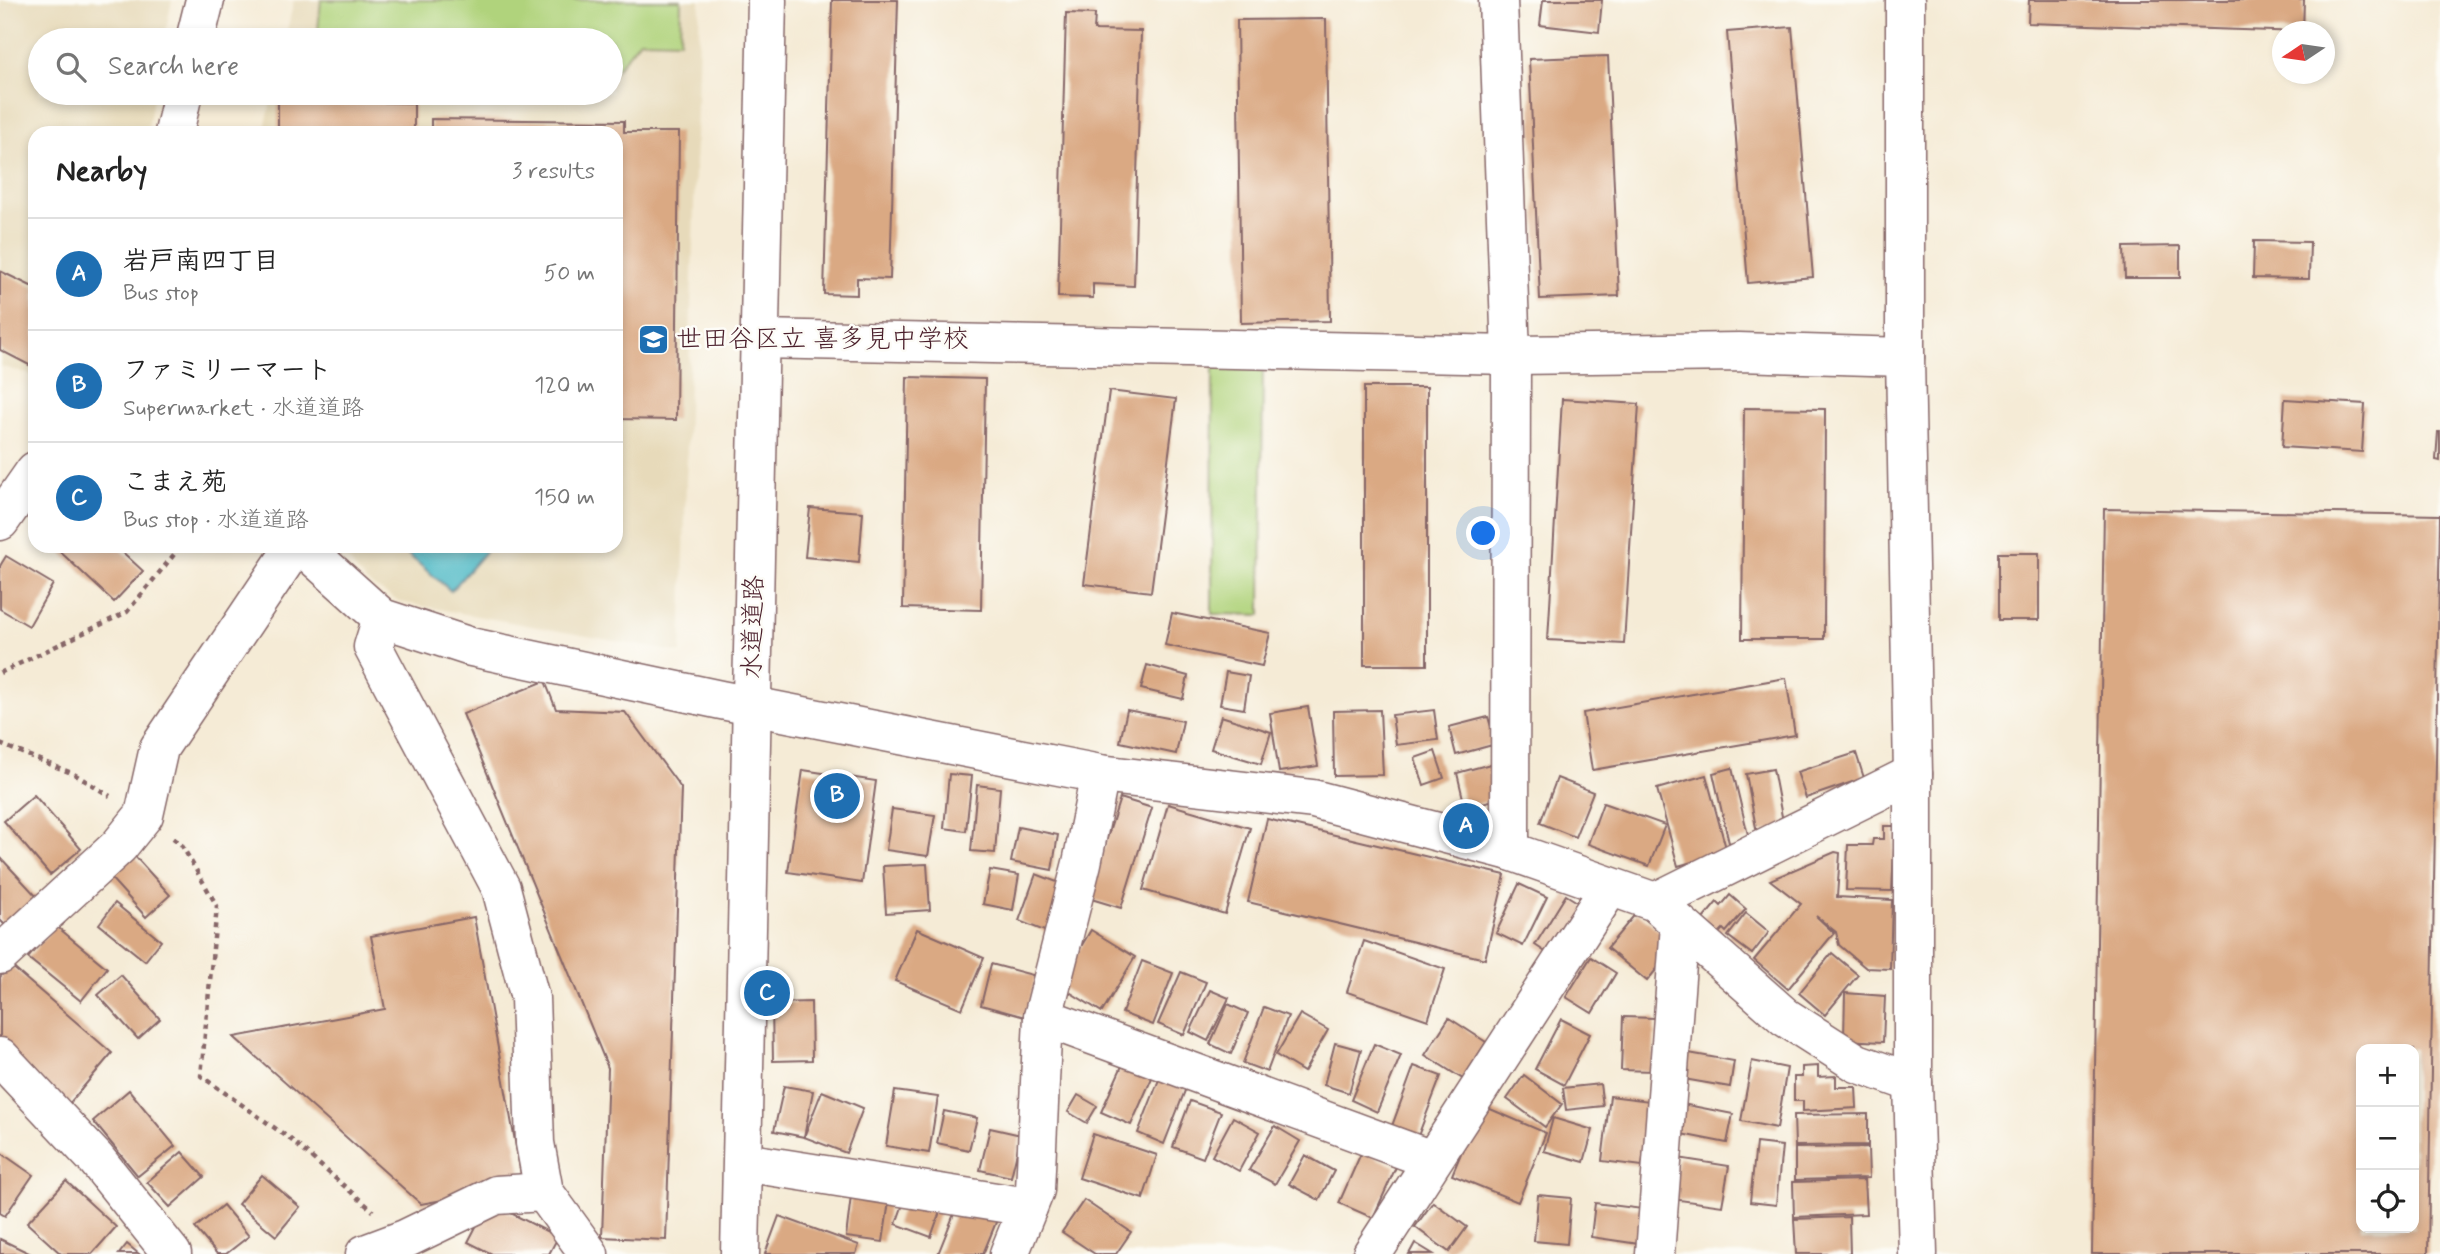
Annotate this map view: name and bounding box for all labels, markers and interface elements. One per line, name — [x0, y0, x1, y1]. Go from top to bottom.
north arrow — [2272, 21, 2335, 84]
search box — [28, 28, 623, 105]
icon: search — [52, 48, 90, 86]
text: Search here — [108, 50, 239, 84]
text: Nearby — [56, 152, 147, 191]
text: 3 results — [512, 157, 595, 187]
text: 岩戸南四丁目 — [123, 245, 279, 279]
text: A — [71, 259, 87, 289]
text: 50 m — [544, 259, 595, 289]
text: Bus stop — [123, 279, 199, 309]
school or university icon: 世田谷区立 喜多見中学校 — [636, 323, 670, 357]
place label: 世田谷区立 喜多見中学校 — [676, 323, 969, 357]
text: ファミリーマート — [123, 354, 332, 388]
text: B — [72, 371, 86, 401]
text: 120 m — [534, 371, 595, 401]
text: Supermarket · 水道道路 — [123, 394, 364, 424]
text: こまえ苑 — [123, 466, 227, 500]
text: C — [71, 483, 87, 513]
text: 150 m — [534, 483, 595, 513]
text: Bus stop · 水道道路 — [123, 506, 309, 536]
your location — [1466, 516, 1500, 550]
street label: 水道道路 — [736, 575, 772, 679]
pin: B — [814, 770, 860, 822]
pin: A — [1443, 800, 1489, 852]
pin: C — [744, 967, 790, 1019]
map controls — [2356, 1044, 2419, 1233]
button: + — [2356, 1044, 2419, 1107]
button: − — [2356, 1107, 2419, 1170]
button: locate — [2356, 1170, 2419, 1233]

